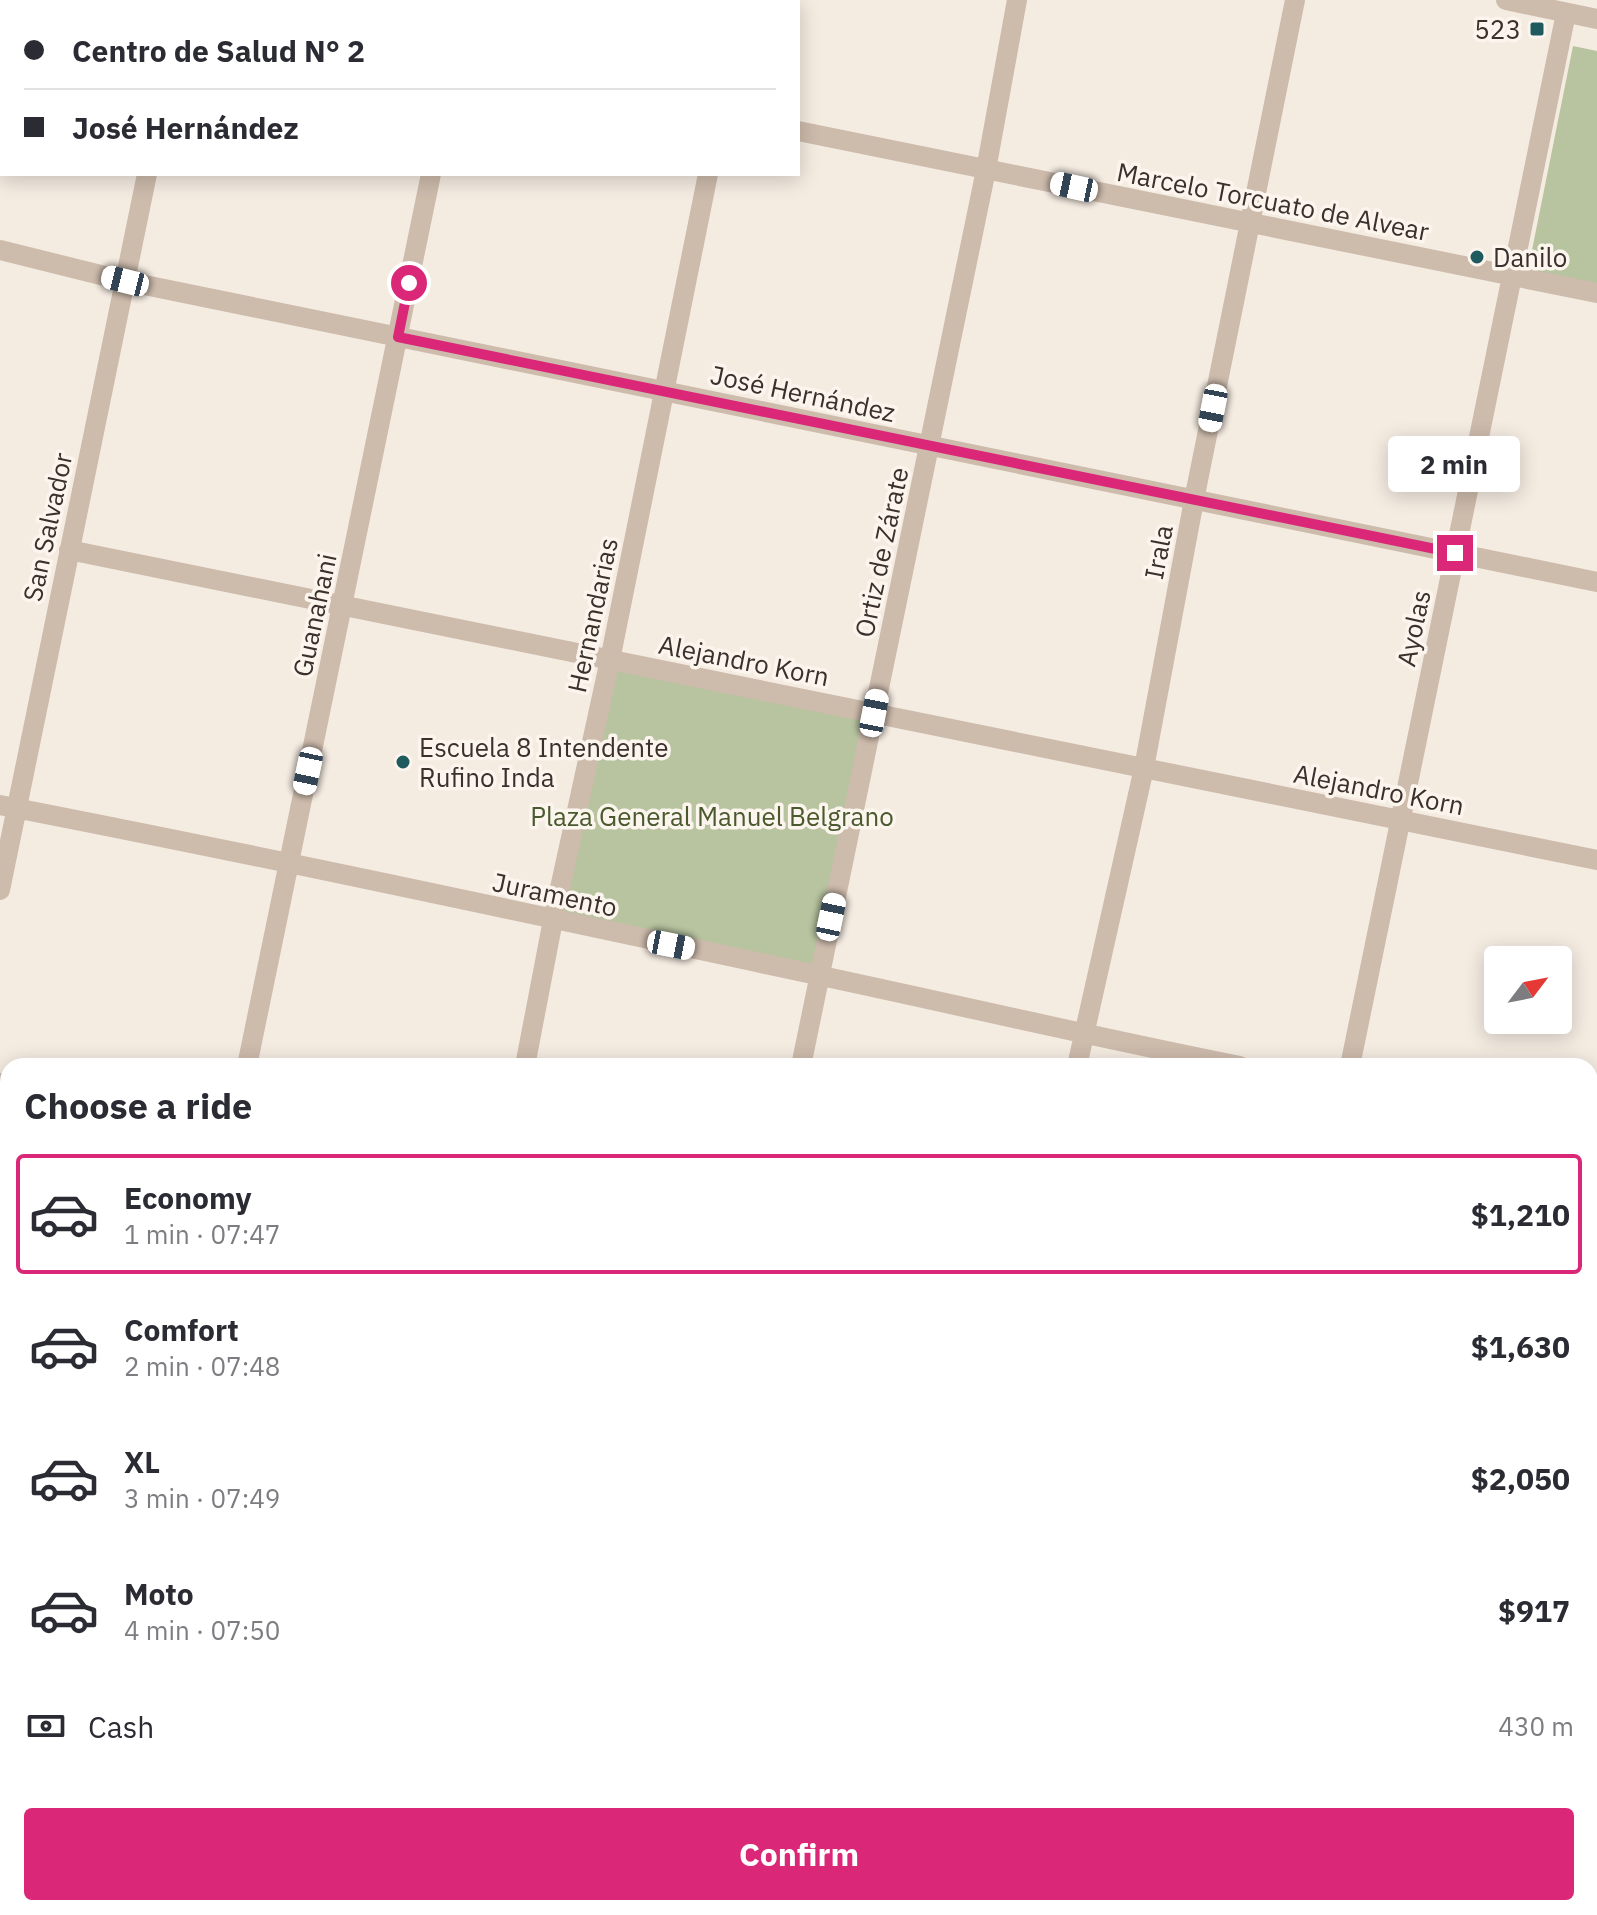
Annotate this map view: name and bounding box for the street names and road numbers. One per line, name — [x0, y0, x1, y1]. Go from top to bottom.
street label: Marcelo Torcuato de Alvear — [1114, 154, 1432, 248]
street label: José Hernández — [708, 357, 898, 429]
street label: San Salvador — [15, 449, 79, 605]
street label: Ortiz de Zárate — [846, 464, 916, 640]
street label: Irala — [1136, 522, 1180, 582]
street label: Hernandarias — [559, 535, 625, 695]
street label: Guanahani — [284, 550, 344, 680]
street label: Ayolas — [1388, 587, 1438, 669]
street label: Alejandro Korn — [656, 627, 832, 693]
street label: Alejandro Korn — [1291, 756, 1467, 822]
street label: Juramento — [490, 864, 620, 924]

